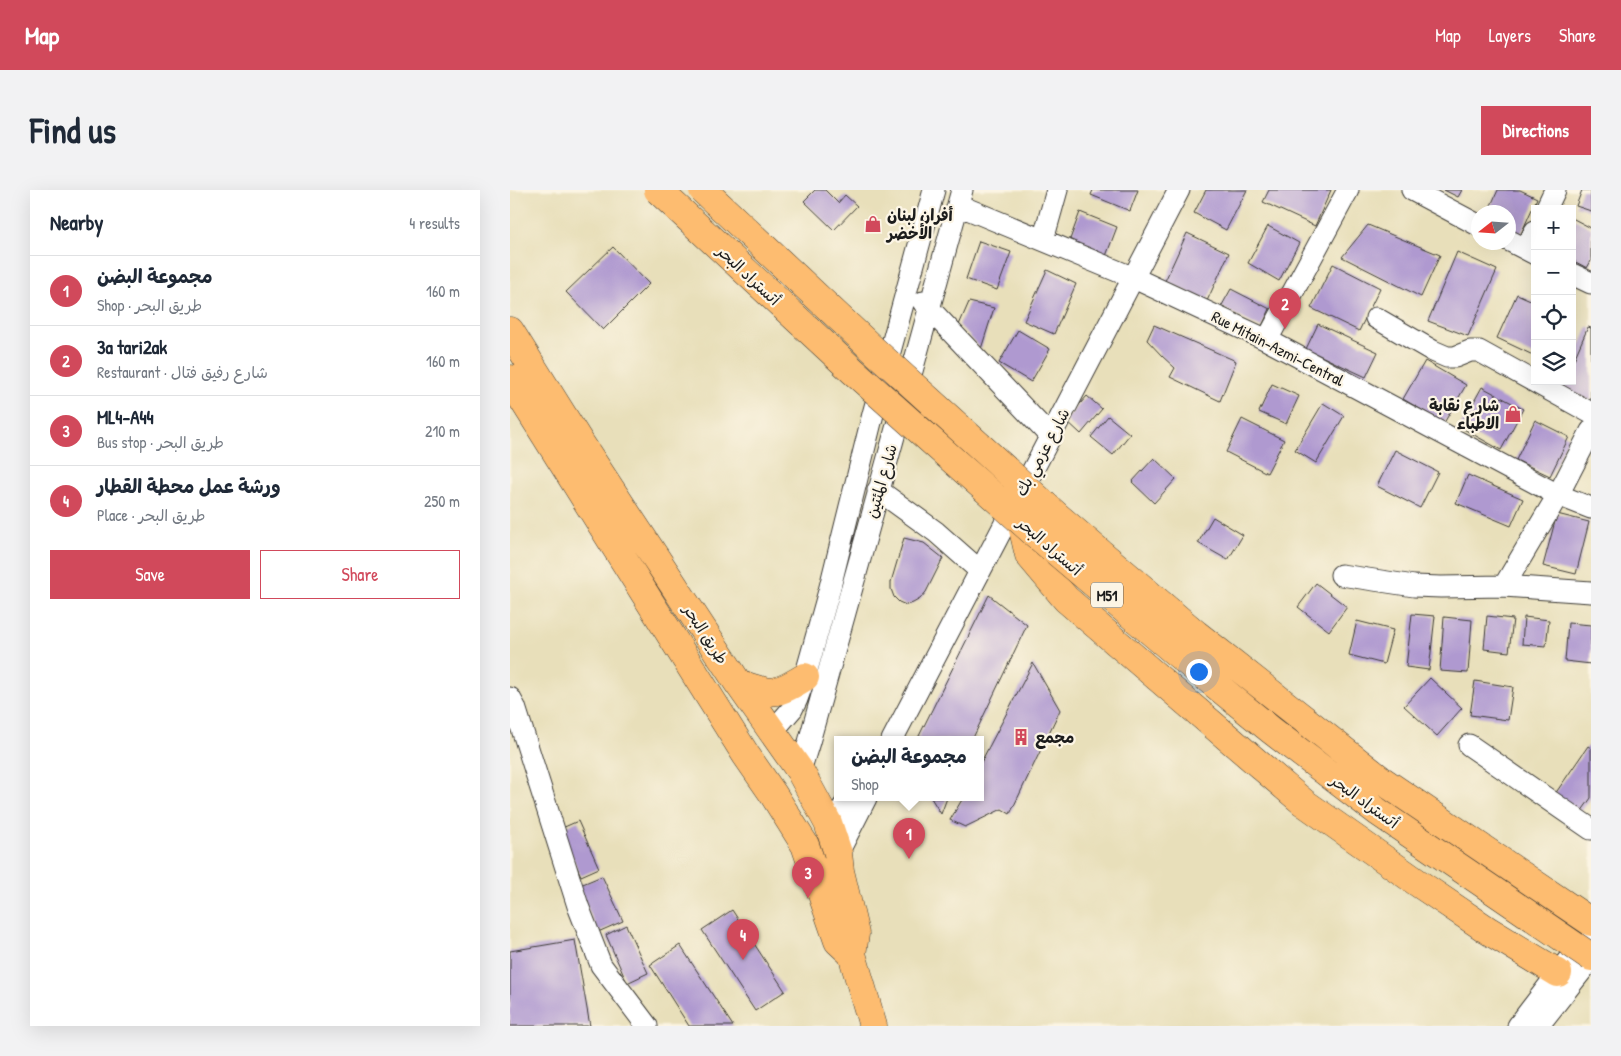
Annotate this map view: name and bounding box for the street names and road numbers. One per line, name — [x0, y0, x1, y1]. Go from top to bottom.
street label: أتستراد البحر — [711, 238, 786, 310]
street label: Rue Mitain-Azmi-Central — [1208, 305, 1349, 391]
street label: شارع عزمي بك — [1010, 404, 1078, 502]
street label: شارع المئتين — [860, 441, 903, 521]
street label: أتستراد البحر — [1011, 510, 1087, 580]
road number: M51 — [1091, 582, 1123, 608]
street label: طريق البحر — [677, 598, 734, 668]
street label: أتستراد البحر — [1325, 768, 1404, 833]

